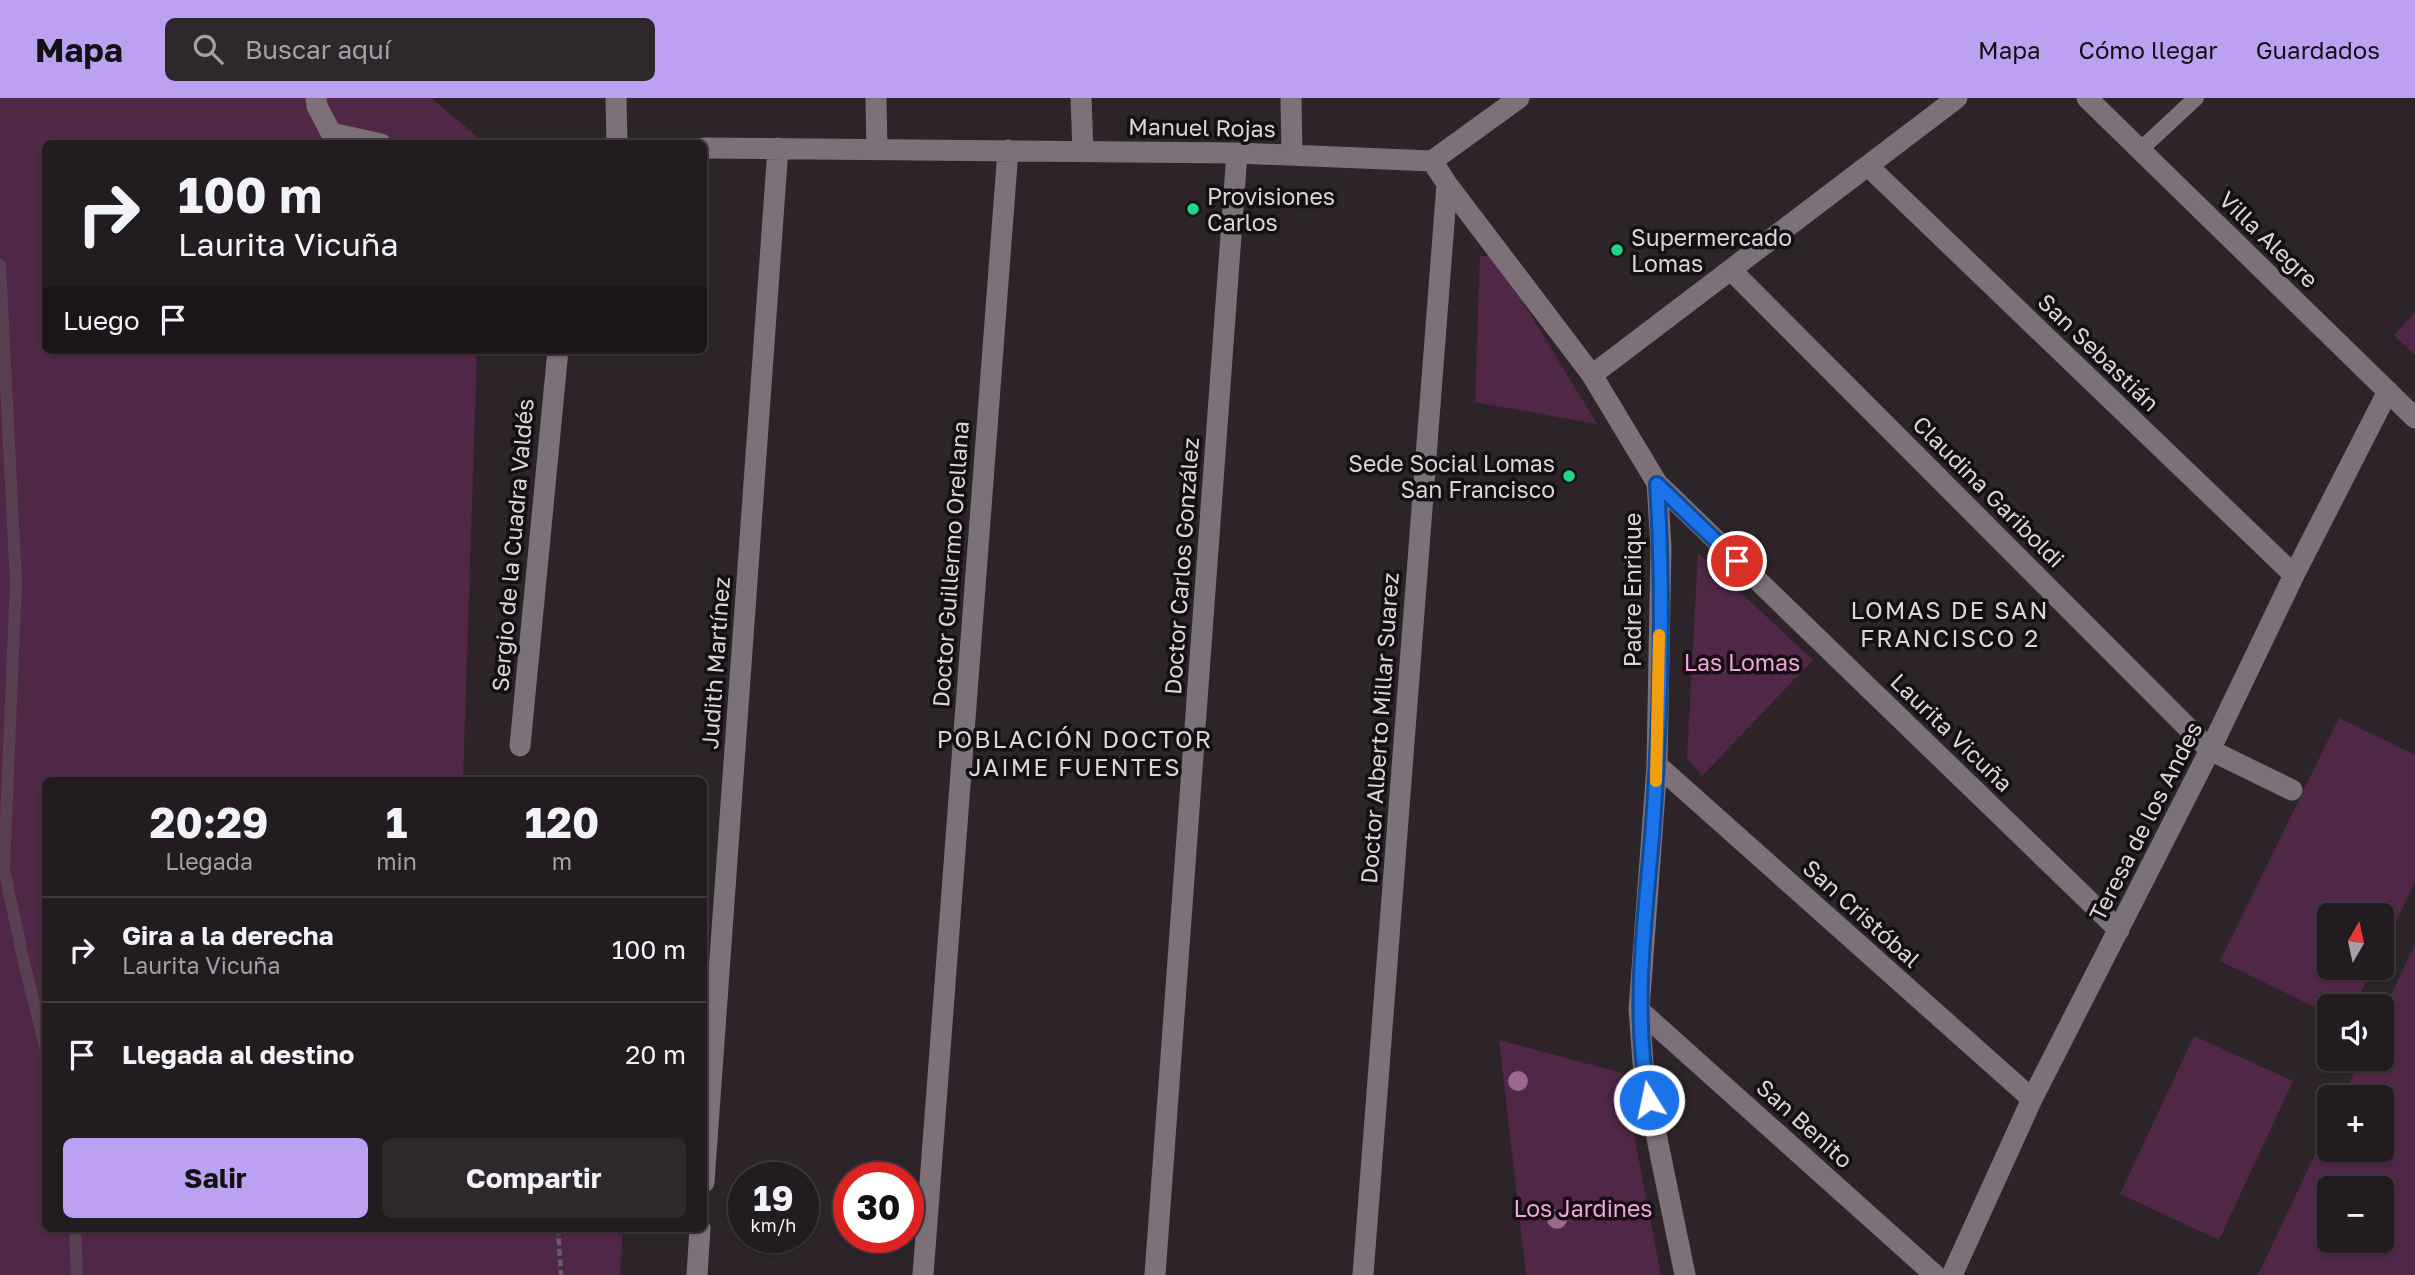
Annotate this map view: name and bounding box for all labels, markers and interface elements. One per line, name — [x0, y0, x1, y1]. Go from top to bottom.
search box — [165, 18, 655, 81]
text: Mapa — [35, 30, 123, 69]
icon: search — [189, 30, 227, 68]
text: Buscar aquí — [245, 34, 391, 65]
text: Mapa — [1978, 35, 2041, 64]
text: Cómo llegar — [2079, 35, 2218, 64]
text: Guardados — [2256, 35, 2380, 64]
street label: Manuel Rojas — [1128, 112, 1276, 142]
text: 100 m — [178, 165, 322, 224]
icon: right — [63, 168, 154, 259]
place label: Provisiones Carlos — [1207, 182, 1335, 236]
street label: Villa Alegre — [2214, 185, 2324, 293]
marker: Provisiones Carlos — [1185, 201, 1201, 217]
place label: Supermercado Lomas — [1631, 223, 1792, 277]
text: Laurita Vicuña — [178, 225, 399, 263]
marker: Supermercado Lomas — [1609, 242, 1625, 258]
street label: San Sebastián — [2033, 287, 2165, 417]
icon: arrive — [154, 301, 192, 339]
text: Luego — [63, 305, 140, 336]
street label: Sergio de la Cuadra Valdés — [485, 397, 539, 693]
street label: Claudina Gariboldi — [1907, 409, 2071, 573]
street label: Doctor Guillermo Orellana — [926, 420, 974, 708]
street label: Doctor Carlos González — [1158, 436, 1204, 696]
place label: Sede Social Lomas San Francisco — [1348, 449, 1555, 503]
marker: Sede Social Lomas San Francisco — [1561, 468, 1577, 484]
street label: Padre Enrique — [1618, 513, 1646, 667]
pin — [1707, 531, 1767, 591]
icon: arrive — [1718, 542, 1756, 580]
street label: Doctor Alberto Millar Suarez — [1354, 571, 1404, 885]
street label: Judith Martínez — [695, 576, 735, 750]
district label: LOMAS DE SAN FRANCISCO 2 — [1850, 595, 2050, 652]
park label: Las Lomas — [1684, 648, 1800, 676]
street label: Laurita Vicuña — [1885, 667, 2019, 797]
street label: Teresa de los Andes — [2083, 717, 2207, 925]
district label: POBLACIÓN DOCTOR JAIME FUENTES — [937, 724, 1213, 781]
text: 20:29 — [150, 797, 268, 847]
text: 1 — [386, 797, 407, 847]
text: 120 — [525, 797, 599, 847]
text: Llegada — [165, 847, 253, 875]
text: min — [376, 847, 417, 875]
text: m — [552, 847, 572, 875]
street label: San Cristóbal — [1798, 853, 1926, 973]
north arrow — [2317, 903, 2394, 980]
map controls — [2317, 903, 2394, 1253]
text: Gira a la derecha — [122, 920, 334, 951]
icon: right — [63, 931, 101, 969]
text: 100 m — [612, 934, 686, 965]
text: Laurita Vicuña — [122, 951, 281, 979]
button: sound — [2317, 994, 2394, 1071]
icon: arrive — [63, 1036, 101, 1074]
text: Llegada al destino — [122, 1039, 354, 1070]
text: 20 m — [625, 1039, 686, 1070]
position arrow — [1612, 1063, 1686, 1137]
street label: San Benito — [1751, 1073, 1859, 1173]
button: + — [2317, 1085, 2394, 1162]
button: Salir — [63, 1138, 368, 1218]
button: Compartir — [382, 1138, 686, 1218]
speed limit sign: 30 — [833, 1162, 924, 1253]
button: − — [2317, 1176, 2394, 1253]
text: 19 — [753, 1177, 794, 1219]
park label: Los Jardines — [1513, 1194, 1653, 1222]
text: km/h — [751, 1214, 796, 1236]

